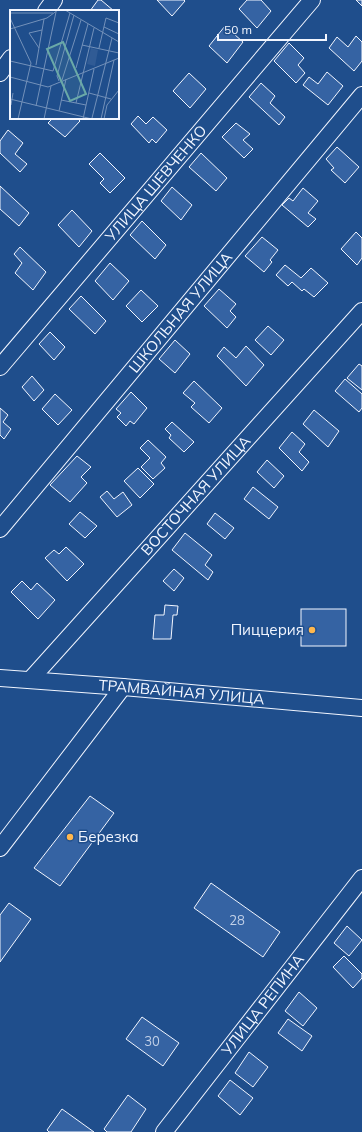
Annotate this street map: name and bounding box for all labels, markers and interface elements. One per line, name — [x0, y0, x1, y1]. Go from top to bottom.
inset map — [10, 10, 119, 119]
scale bar — [218, 16, 326, 42]
text: 50 m — [224, 22, 252, 37]
street label: УЛИЦА ШЕВЧЕНКО — [100, 121, 211, 246]
street label: ШКОЛЬНАЯ УЛИЦА — [124, 248, 236, 376]
street label: ВОСТОЧНАЯ УЛИЦА — [137, 431, 254, 559]
place label: Пиццерия — [231, 620, 304, 639]
marker: Пиццерия — [307, 625, 317, 635]
street label: ТРАМВАЙНАЯ УЛИЦА — [98, 675, 265, 708]
place label: Березка — [78, 827, 139, 846]
marker: Березка — [65, 832, 75, 842]
house number: 28 — [229, 912, 245, 928]
street label: УЛИЦА РЕПИНА — [217, 950, 308, 1060]
house number: 30 — [144, 1033, 160, 1049]

